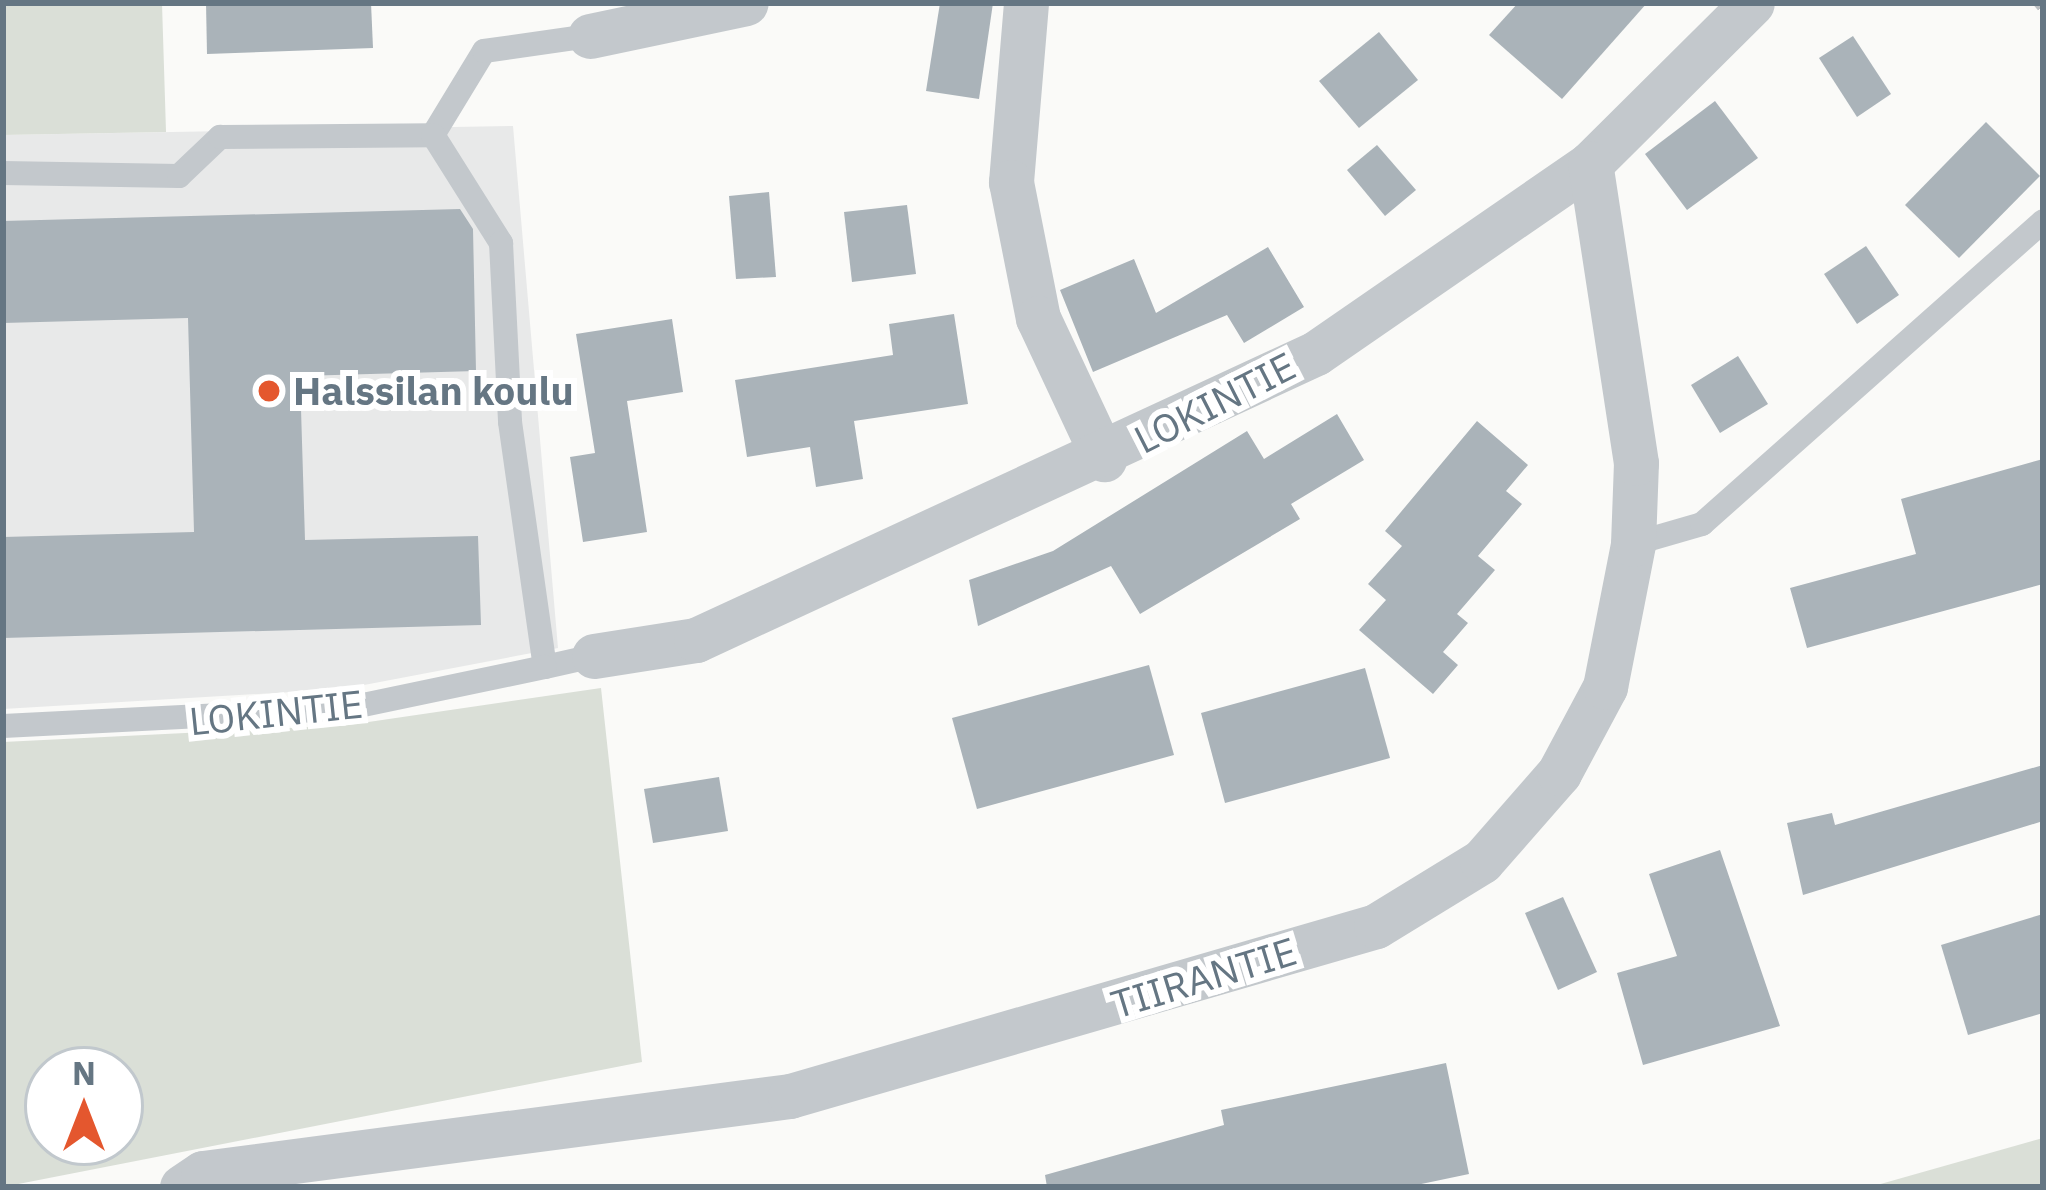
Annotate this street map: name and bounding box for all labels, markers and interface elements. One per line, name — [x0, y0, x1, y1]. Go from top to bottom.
street label: LOKINTIE — [1127, 343, 1303, 463]
place label: Halssilan koulu — [293, 368, 574, 414]
marker: Halssilan koulu — [256, 378, 282, 404]
street label: LOKINTIE — [187, 681, 365, 745]
street label: TIIRANTIE — [1106, 928, 1302, 1028]
north arrow — [24, 1046, 144, 1166]
text: N — [72, 1051, 96, 1094]

